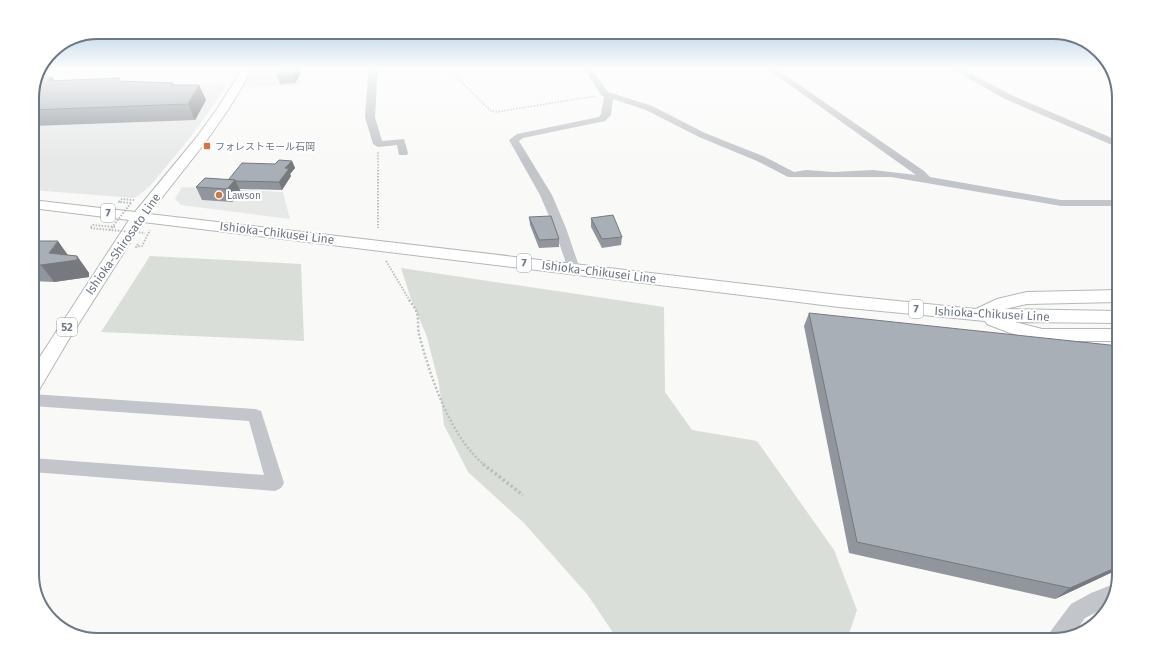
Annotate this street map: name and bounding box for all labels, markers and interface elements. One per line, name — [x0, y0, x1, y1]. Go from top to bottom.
marker: フォレストモール石岡 — [202, 141, 212, 151]
place label: フォレストモール石岡 — [215, 141, 315, 153]
street label: Ishioka-Shirosato Line — [83, 190, 163, 298]
marker: Lawson — [214, 190, 224, 200]
place label: Lawson — [227, 190, 261, 202]
road number: 7 — [101, 204, 115, 222]
street label: Ishioka-Chikusei Line — [219, 219, 335, 247]
road number: 7 — [517, 254, 531, 272]
street label: Ishioka-Chikusei Line — [541, 258, 657, 286]
road number: 7 — [909, 300, 923, 318]
street label: Ishioka-Chikusei Line — [934, 304, 1050, 324]
road number: 52 — [57, 318, 77, 336]

